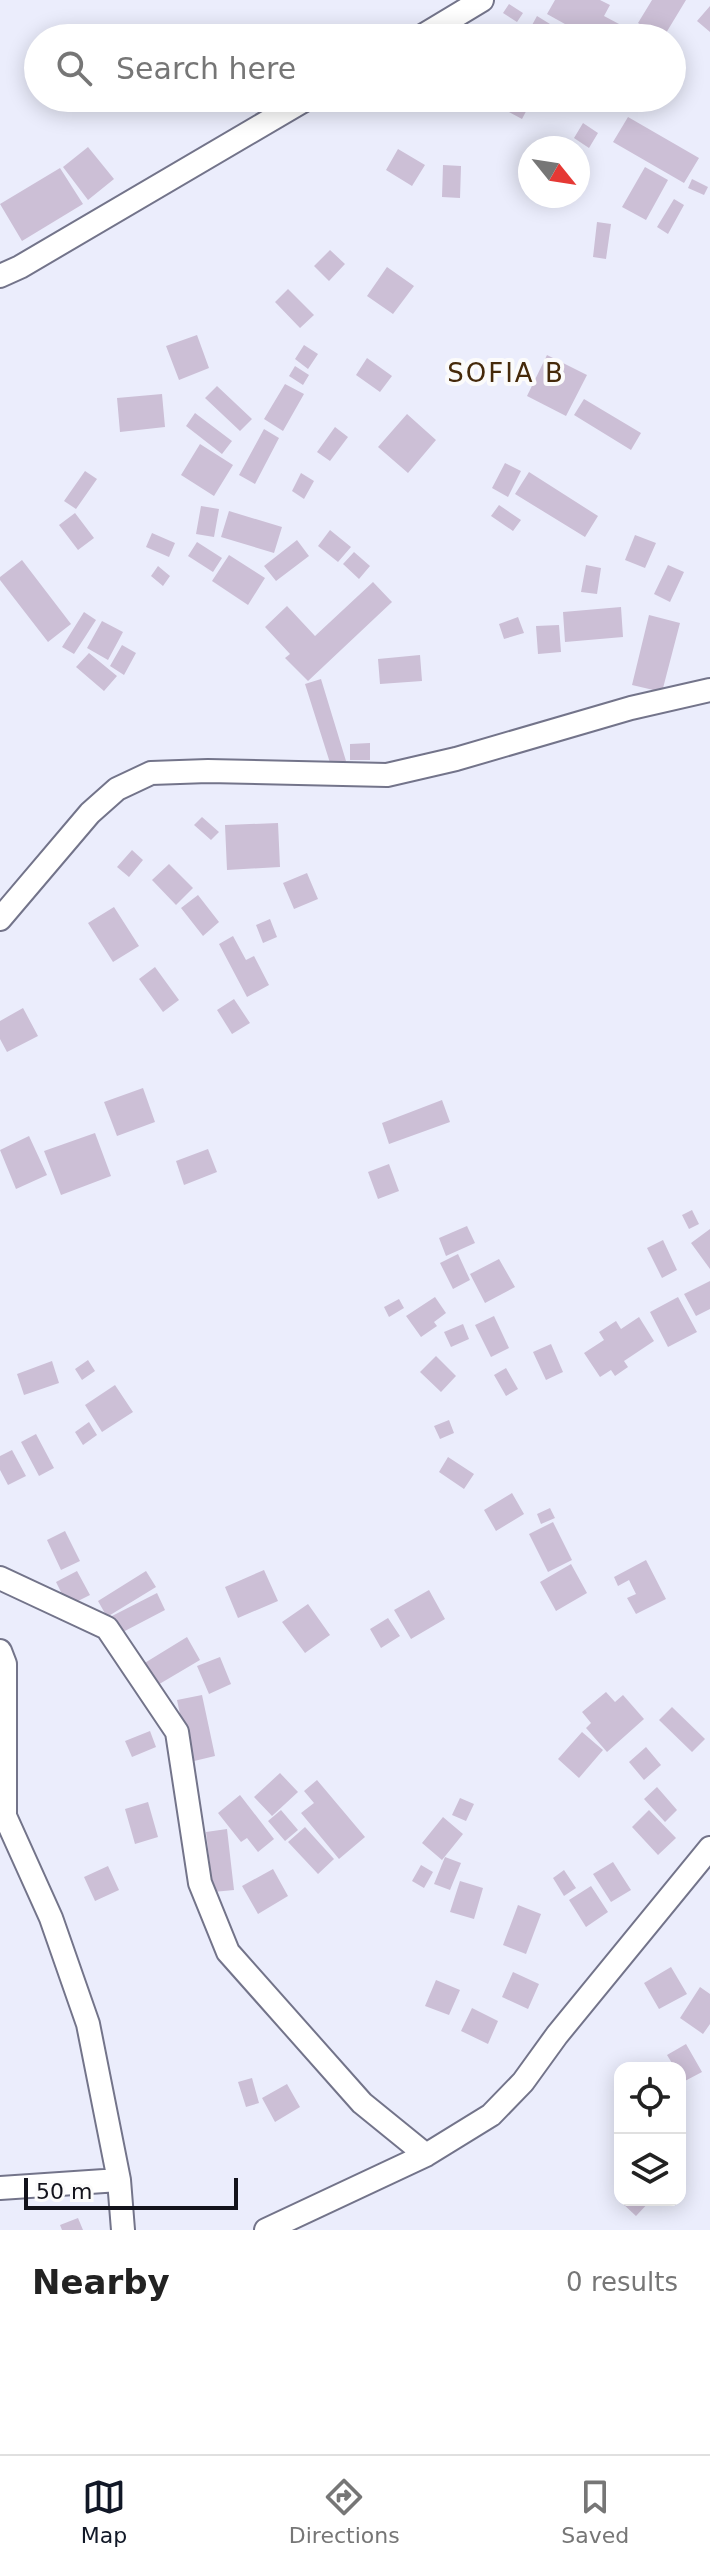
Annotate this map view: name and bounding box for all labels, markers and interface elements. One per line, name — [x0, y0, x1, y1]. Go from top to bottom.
search box — [24, 24, 686, 112]
icon: search — [52, 46, 96, 90]
text: Search here — [116, 51, 296, 86]
north arrow — [518, 136, 590, 208]
district label: SOFIA B — [447, 358, 565, 388]
map controls — [614, 2062, 686, 2206]
button: locate — [614, 2062, 686, 2134]
button: layers — [614, 2134, 686, 2206]
scale bar — [24, 2174, 238, 2210]
text: 50 m — [36, 2179, 92, 2204]
text: Nearby — [32, 2262, 170, 2302]
text: 0 results — [566, 2267, 678, 2297]
tab: Map — [81, 2475, 127, 2548]
tab: Directions — [289, 2475, 400, 2548]
tab: Saved — [561, 2475, 629, 2548]

